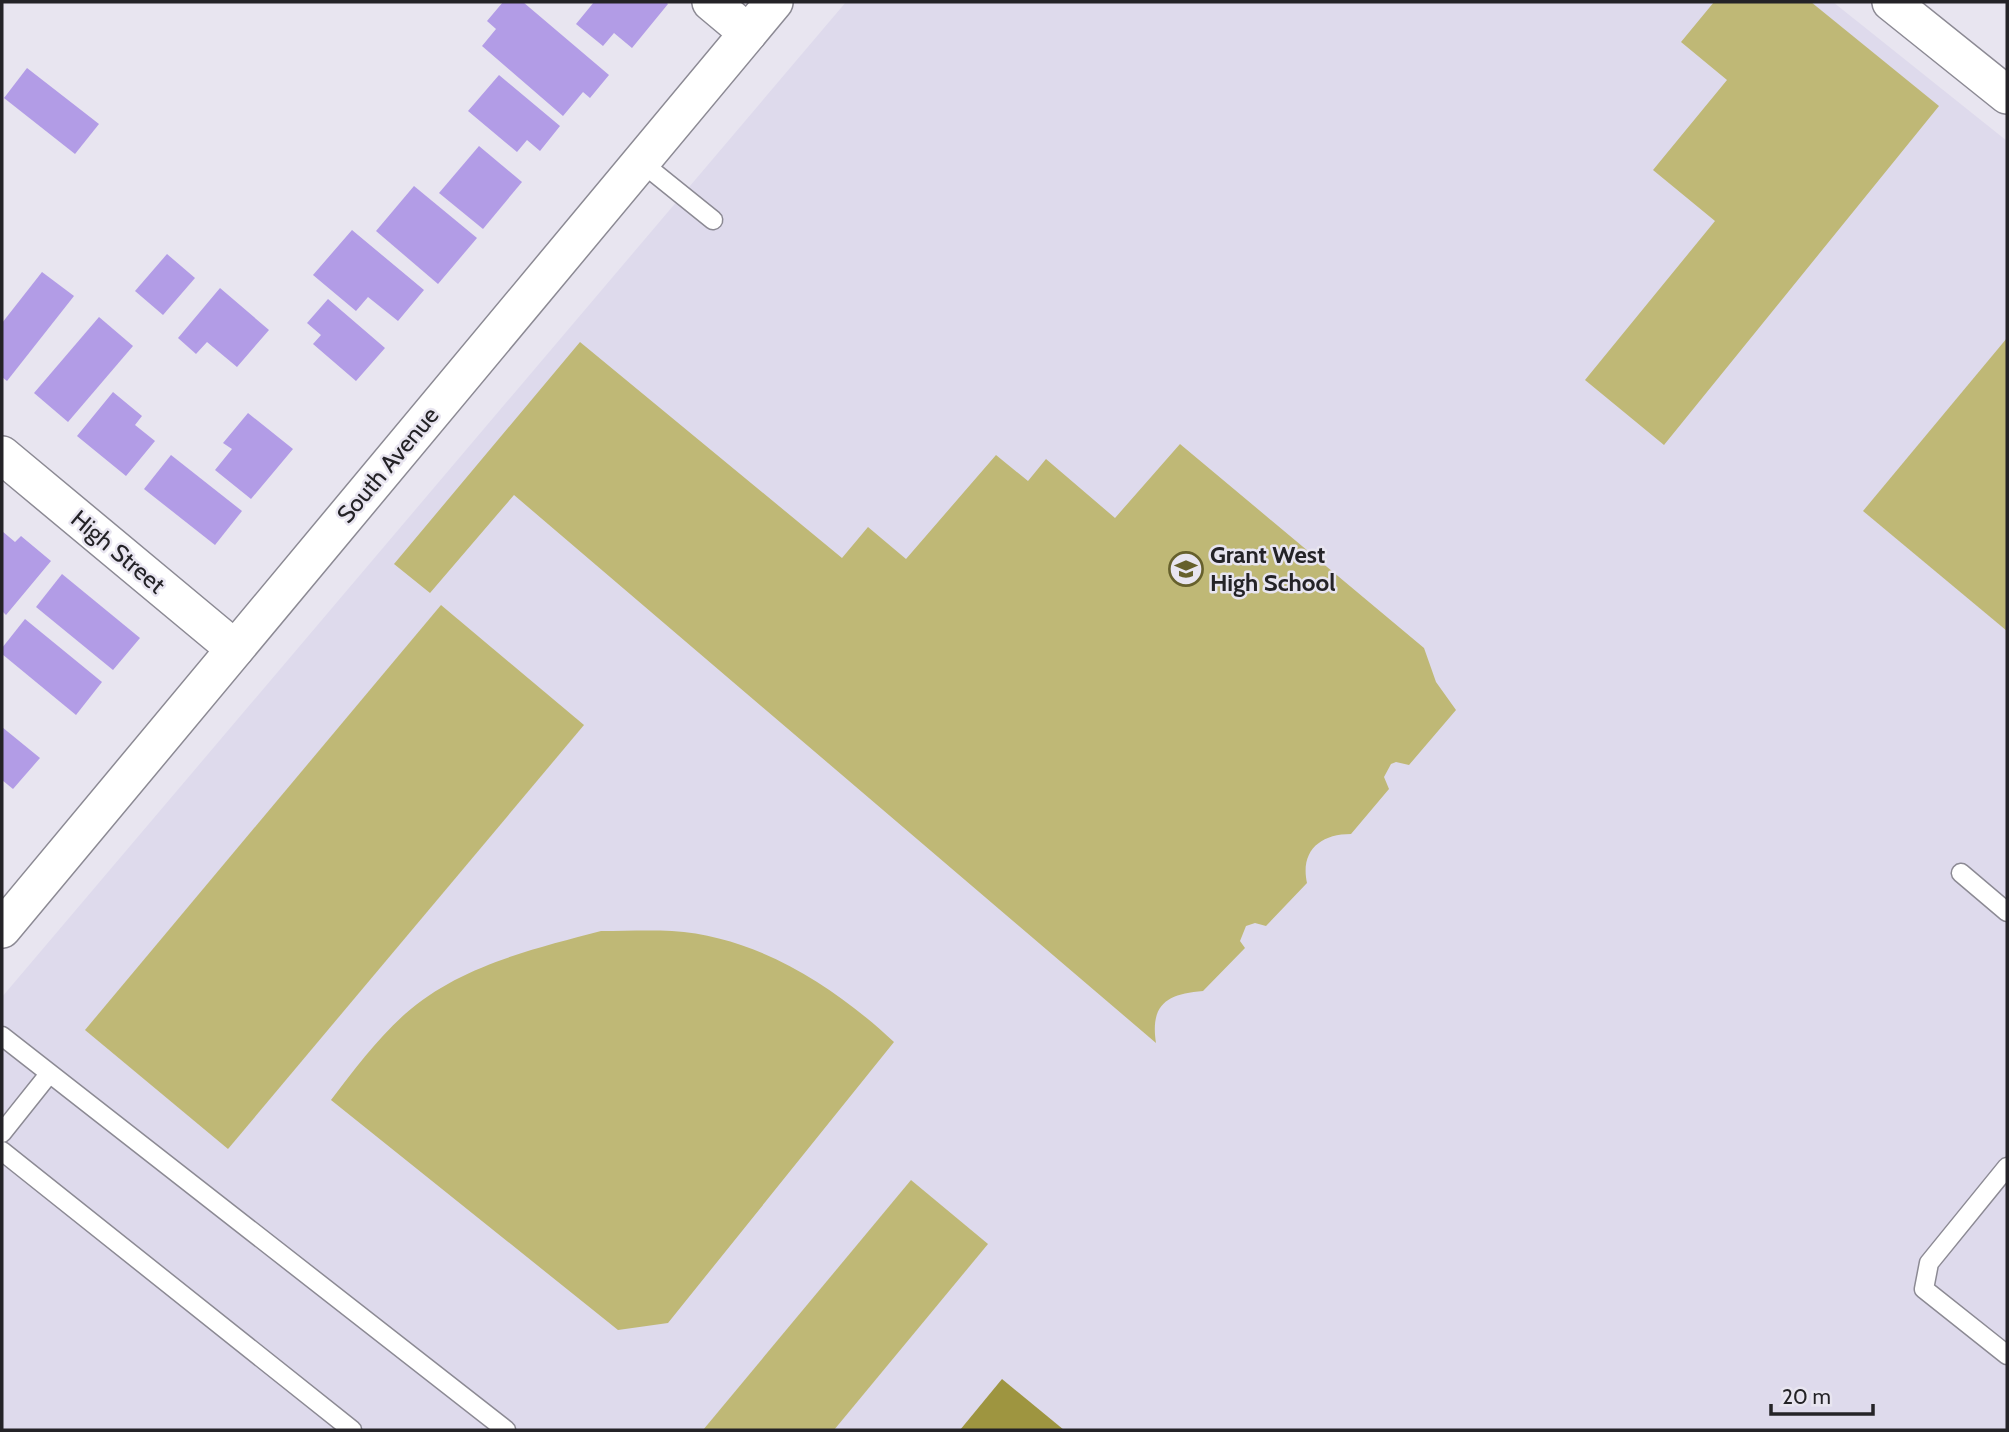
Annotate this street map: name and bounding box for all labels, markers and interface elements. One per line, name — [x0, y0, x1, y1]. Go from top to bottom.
street label: South Avenue — [331, 401, 444, 529]
street label: High Street — [65, 504, 171, 599]
place label: Grant West High School — [1210, 540, 1335, 597]
school or university icon: Grant West High School — [1167, 550, 1205, 588]
scale bar — [1771, 1372, 1872, 1416]
text: 20 m — [1782, 1384, 1831, 1409]

